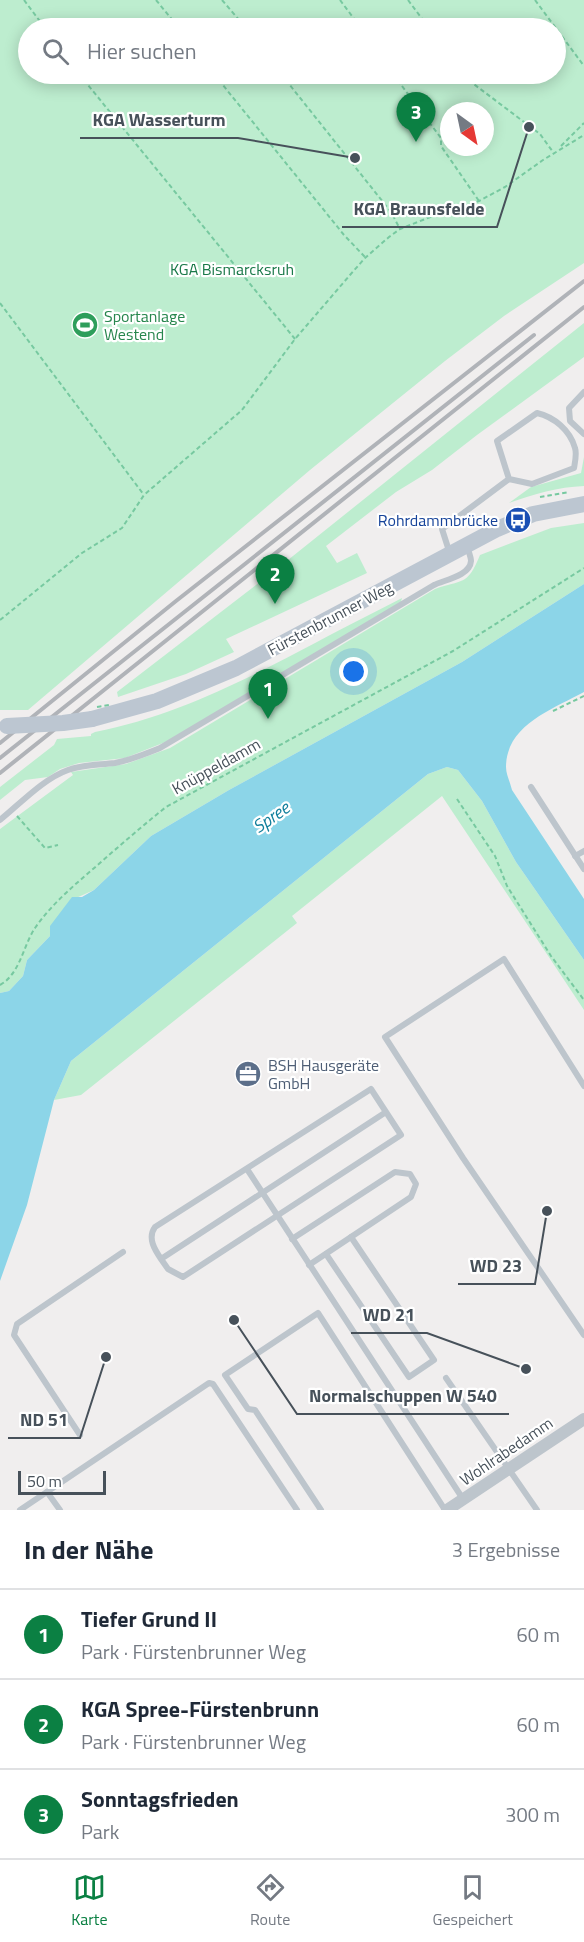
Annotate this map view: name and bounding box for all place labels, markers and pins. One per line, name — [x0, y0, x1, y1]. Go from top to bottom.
pin: 3 — [396, 92, 436, 142]
callout: KGA Wasserturm — [80, 102, 238, 138]
callout: KGA Braunsfelde — [342, 191, 497, 227]
place label: Sportanlage Westend — [104, 304, 185, 346]
sports icon: Sportanlage Westend — [70, 310, 100, 340]
bus stop icon: Rohrdammbrücke — [503, 505, 533, 535]
place label: Rohrdammbrücke — [378, 508, 498, 532]
pin: 2 — [256, 554, 294, 604]
pin: 1 — [248, 670, 288, 719]
place label: BSH Hausgeräte GmbH — [268, 1053, 379, 1095]
office icon: BSH Hausgeräte GmbH — [233, 1059, 263, 1089]
callout: WD 23 — [458, 1248, 535, 1284]
callout: WD 21 — [351, 1297, 427, 1333]
callout: Normalschuppen W 540 — [297, 1378, 509, 1414]
callout: ND 51 — [8, 1402, 80, 1438]

